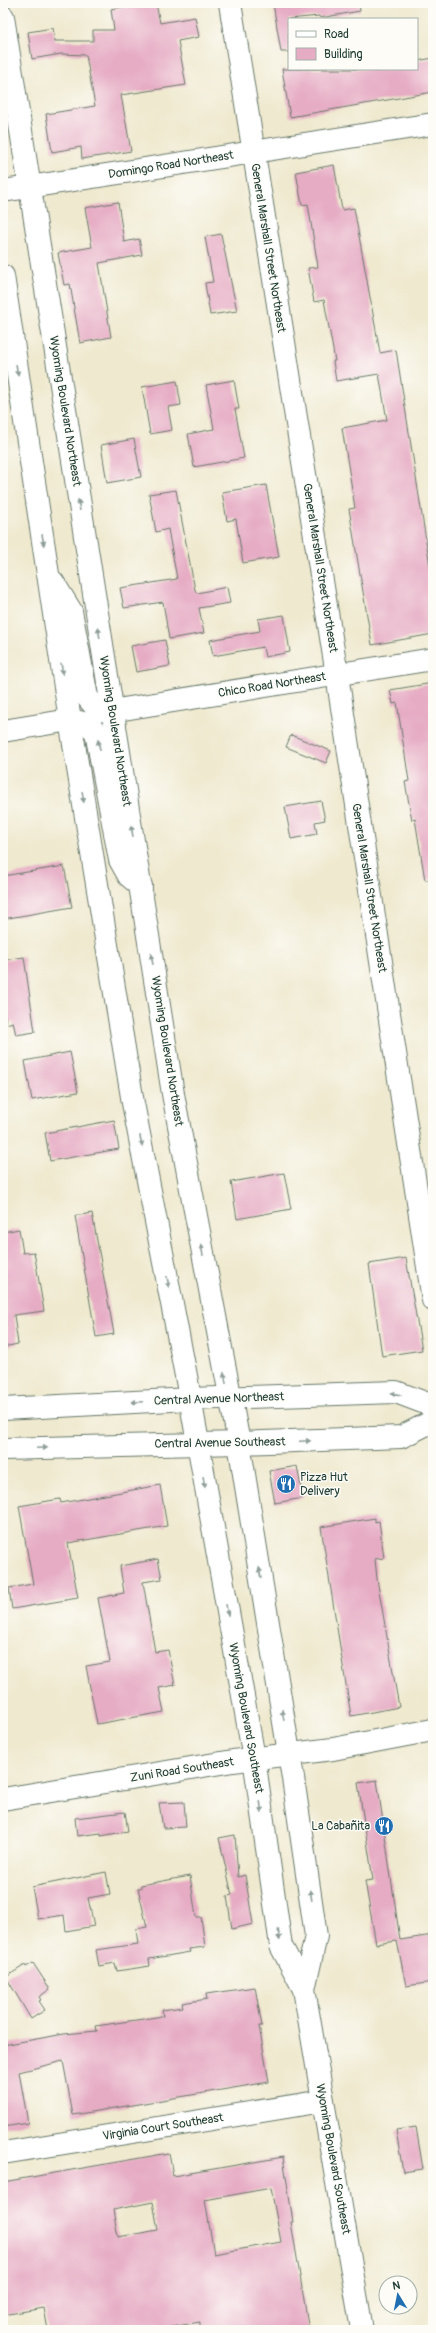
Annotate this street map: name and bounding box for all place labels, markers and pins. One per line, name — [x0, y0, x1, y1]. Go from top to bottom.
place label: Pizza Hut Delivery — [300, 1470, 348, 1499]
restaurant icon: Pizza Hut Delivery — [275, 1473, 297, 1495]
restaurant icon: La Cabañita — [373, 1815, 395, 1837]
place label: La Cabañita — [311, 1819, 370, 1834]

